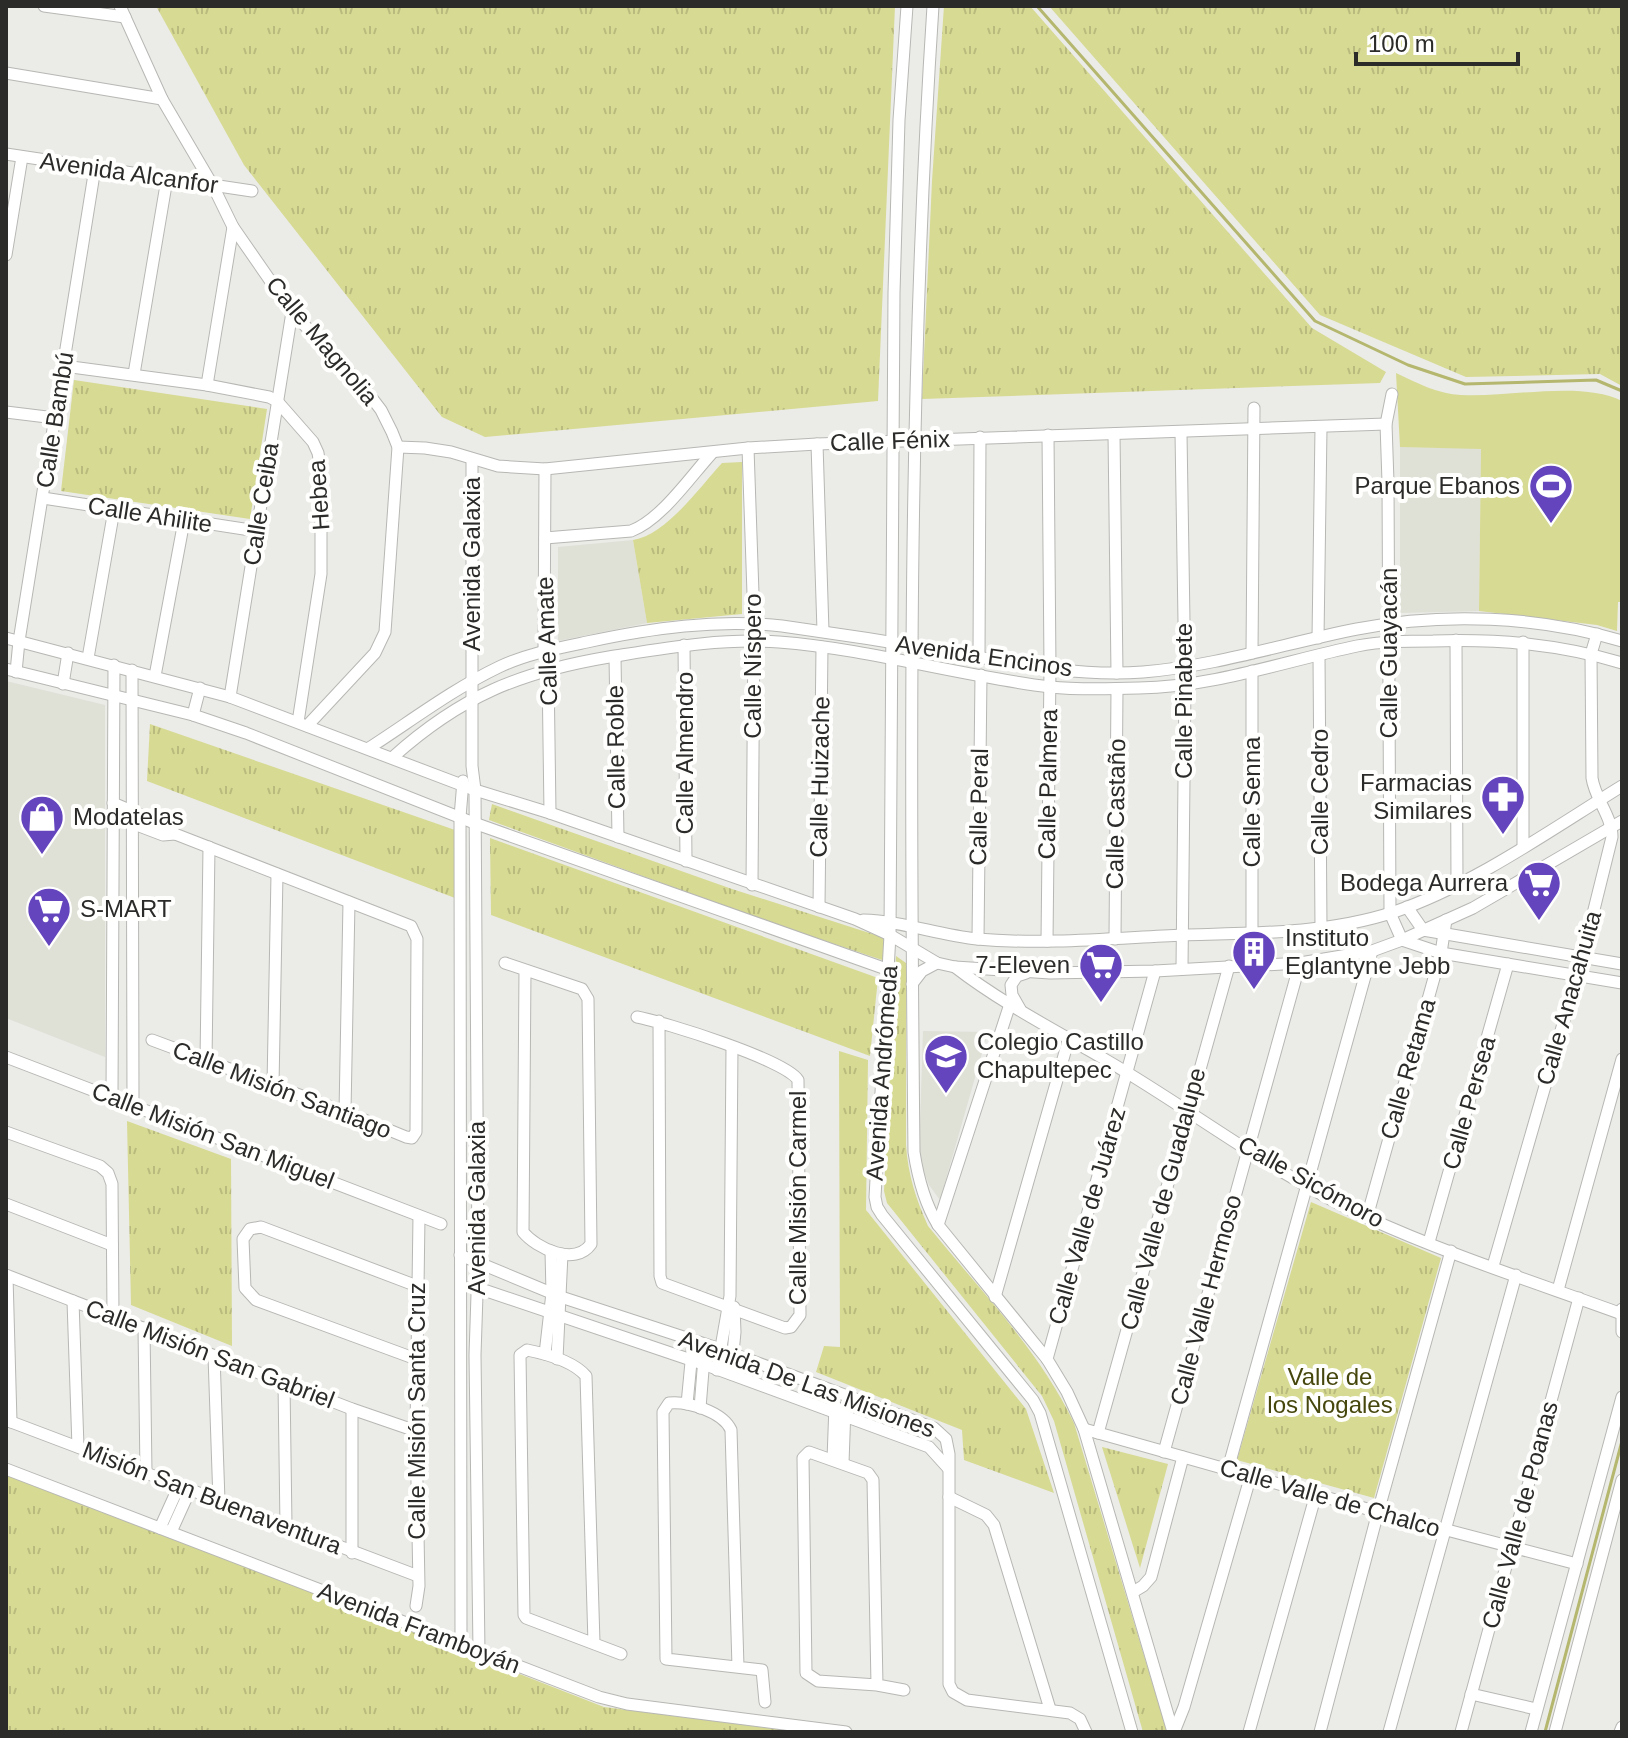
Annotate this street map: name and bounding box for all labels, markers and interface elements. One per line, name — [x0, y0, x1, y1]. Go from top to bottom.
scale bar — [1356, 16, 1518, 66]
text: 100 m — [1368, 30, 1435, 57]
street label: Avenida Alcanfor — [38, 147, 220, 198]
street label: Calle Magnolia — [261, 271, 384, 411]
street label: Calle Bambú — [30, 350, 79, 490]
street label: Calle Fénix — [830, 425, 950, 456]
street label: Calle Ceiba — [237, 440, 284, 567]
street label: Hebea — [303, 458, 334, 531]
sports icon: Parque Ebanos — [1527, 462, 1575, 525]
place label: Parque Ebanos — [1355, 472, 1520, 499]
street label: Avenida Galaxia — [458, 476, 485, 651]
street label: Calle Ahilite — [86, 491, 214, 538]
street label: Calle Guayacán — [1375, 568, 1402, 738]
street label: Calle Amate — [531, 576, 562, 706]
street label: Calle Níspero — [739, 593, 766, 739]
street label: Calle Pinabete — [1170, 623, 1197, 779]
street label: Avenida Encinos — [894, 630, 1074, 681]
street label: Calle Almendro — [671, 672, 698, 834]
street label: Calle Roble — [601, 685, 630, 809]
street label: Calle Huizache — [805, 696, 834, 858]
street label: Calle Palmera — [1033, 708, 1062, 860]
street label: Calle Cedro — [1306, 729, 1333, 855]
street label: Calle Senna — [1238, 736, 1265, 867]
street label: Calle Castaño — [1101, 738, 1130, 890]
street label: Calle Peral — [964, 748, 993, 866]
place label: Farmacias Similares — [1360, 769, 1472, 824]
pharmacy icon: Farmacias Similares — [1479, 773, 1527, 836]
shop icon: Modatelas — [18, 793, 66, 856]
place label: Modatelas — [73, 803, 184, 830]
supermarket icon: Bodega Aurrera — [1515, 859, 1563, 922]
place label: Bodega Aurrera — [1340, 869, 1509, 896]
supermarket icon: S-MART — [25, 885, 73, 948]
place label: S-MART — [80, 895, 172, 922]
street label: Calle Anacahuita — [1531, 907, 1606, 1088]
place label: Instituto Eglantyne Jebb — [1285, 924, 1450, 979]
building icon: Instituto Eglantyne Jebb — [1230, 928, 1278, 991]
supermarket icon: 7-Eleven — [1077, 941, 1125, 1004]
place label: 7-Eleven — [975, 951, 1070, 978]
street label: Avenida Andrómeda — [861, 964, 903, 1182]
street label: Calle Retama — [1375, 995, 1441, 1142]
place label: Colegio Castillo Chapultepec — [977, 1028, 1144, 1083]
school or university icon: Colegio Castillo Chapultepec — [922, 1032, 970, 1095]
street label: Calle Persea — [1437, 1032, 1501, 1173]
street label: Calle Misión Santiago — [169, 1035, 395, 1144]
street label: Calle Valle de Guadalupe — [1114, 1065, 1211, 1333]
street label: Calle Misión San Miguel — [88, 1077, 338, 1194]
street label: Calle Misión Carmel — [784, 1091, 811, 1305]
street label: Calle Valle de Juárez — [1043, 1104, 1131, 1328]
street label: Avenida Galaxia — [463, 1120, 490, 1295]
street label: Calle Sicómoro — [1234, 1130, 1389, 1233]
street label: Calle Valle Hermoso — [1164, 1192, 1247, 1408]
street label: Calle Misión Santa Cruz — [403, 1282, 430, 1540]
street label: Calle Misión San Gabriel — [82, 1294, 338, 1413]
street label: Avenida De Las Misiones — [676, 1325, 939, 1442]
park label: Valle de los Nogales — [1267, 1363, 1393, 1418]
street label: Calle Valle de Poanas — [1476, 1398, 1563, 1632]
street label: Misión San Buenaventura — [79, 1436, 346, 1560]
street label: Calle Valle de Chalco — [1217, 1453, 1443, 1542]
street label: Avenida Framboyán — [314, 1577, 524, 1679]

